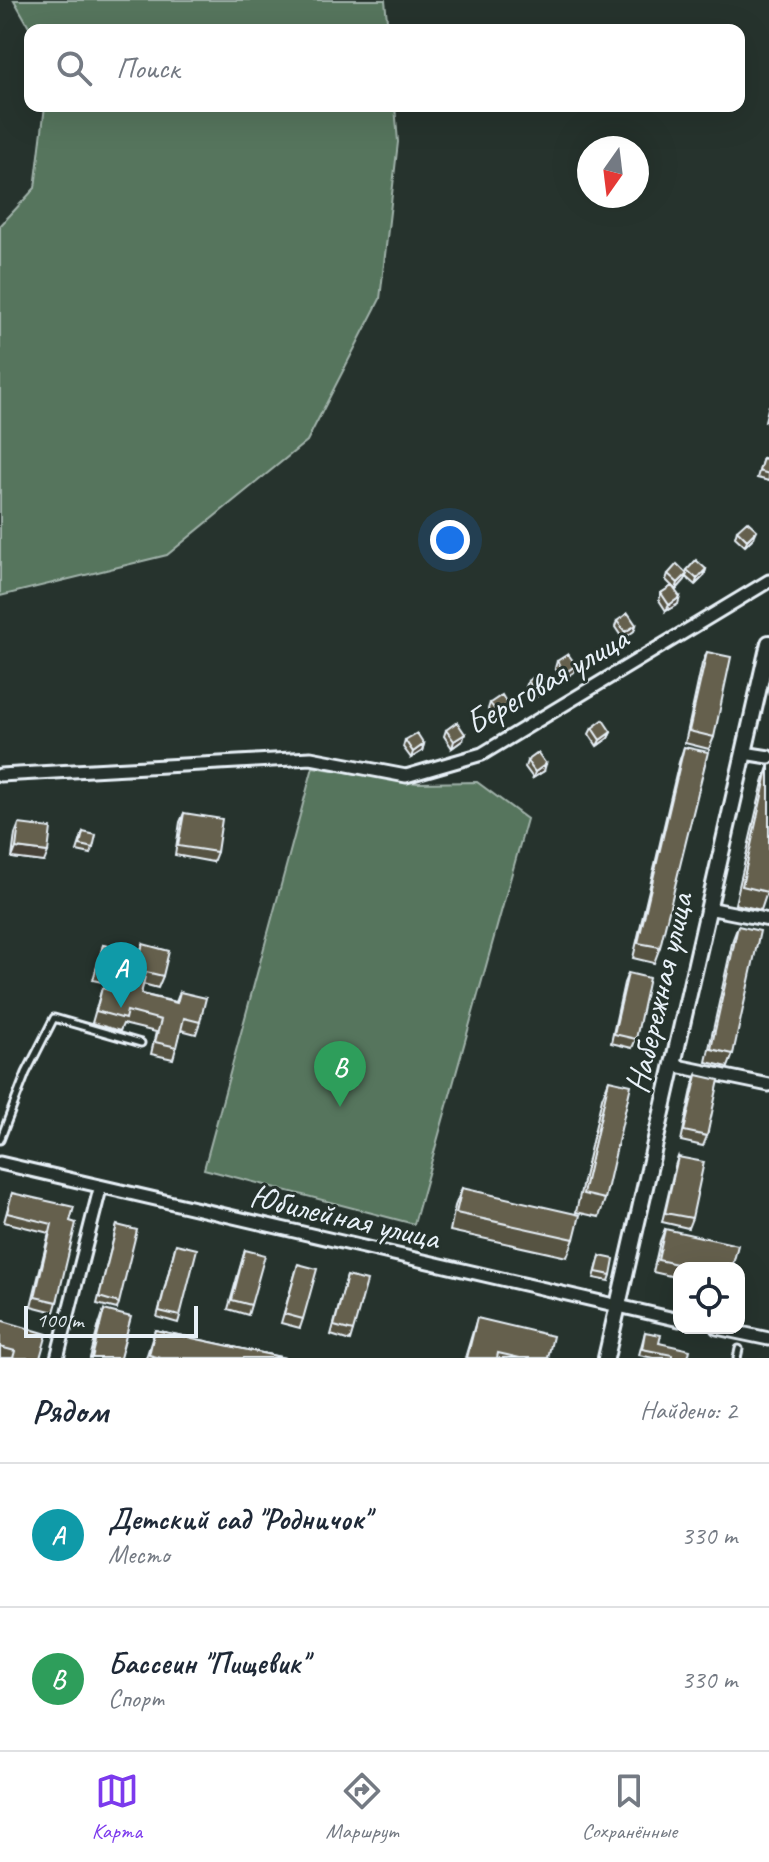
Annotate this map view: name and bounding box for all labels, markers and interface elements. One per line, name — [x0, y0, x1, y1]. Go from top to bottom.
search box — [24, 24, 745, 112]
icon: search — [52, 46, 96, 90]
text: Поиск — [116, 49, 179, 87]
north arrow — [577, 136, 649, 208]
your location — [430, 520, 470, 560]
street label: Береговая улица — [457, 615, 637, 744]
street label: Набережная улица — [615, 887, 703, 1097]
pin: A — [95, 942, 147, 1008]
pin: B — [314, 1041, 366, 1107]
street label: Юбилейная улица — [246, 1174, 446, 1260]
map controls — [673, 1262, 745, 1334]
button: locate — [673, 1262, 745, 1334]
scale bar — [24, 1302, 198, 1338]
text: 100 m — [36, 1306, 83, 1334]
text: Рядом — [32, 1389, 108, 1432]
text: Найдено: 2 — [640, 1394, 737, 1427]
text: Детский сад "Родничок" — [108, 1500, 370, 1538]
text: A — [51, 1519, 65, 1552]
text: 330 m — [681, 1519, 737, 1552]
text: Место — [108, 1538, 170, 1571]
text: Бассеин "Пищевик" — [108, 1644, 308, 1682]
text: B — [51, 1663, 65, 1696]
text: 330 m — [681, 1663, 737, 1696]
text: Спорт — [108, 1682, 164, 1715]
tab: Карта — [92, 1769, 142, 1845]
tab: Маршрут — [326, 1769, 398, 1845]
tab: Сохранённые — [582, 1769, 677, 1845]

